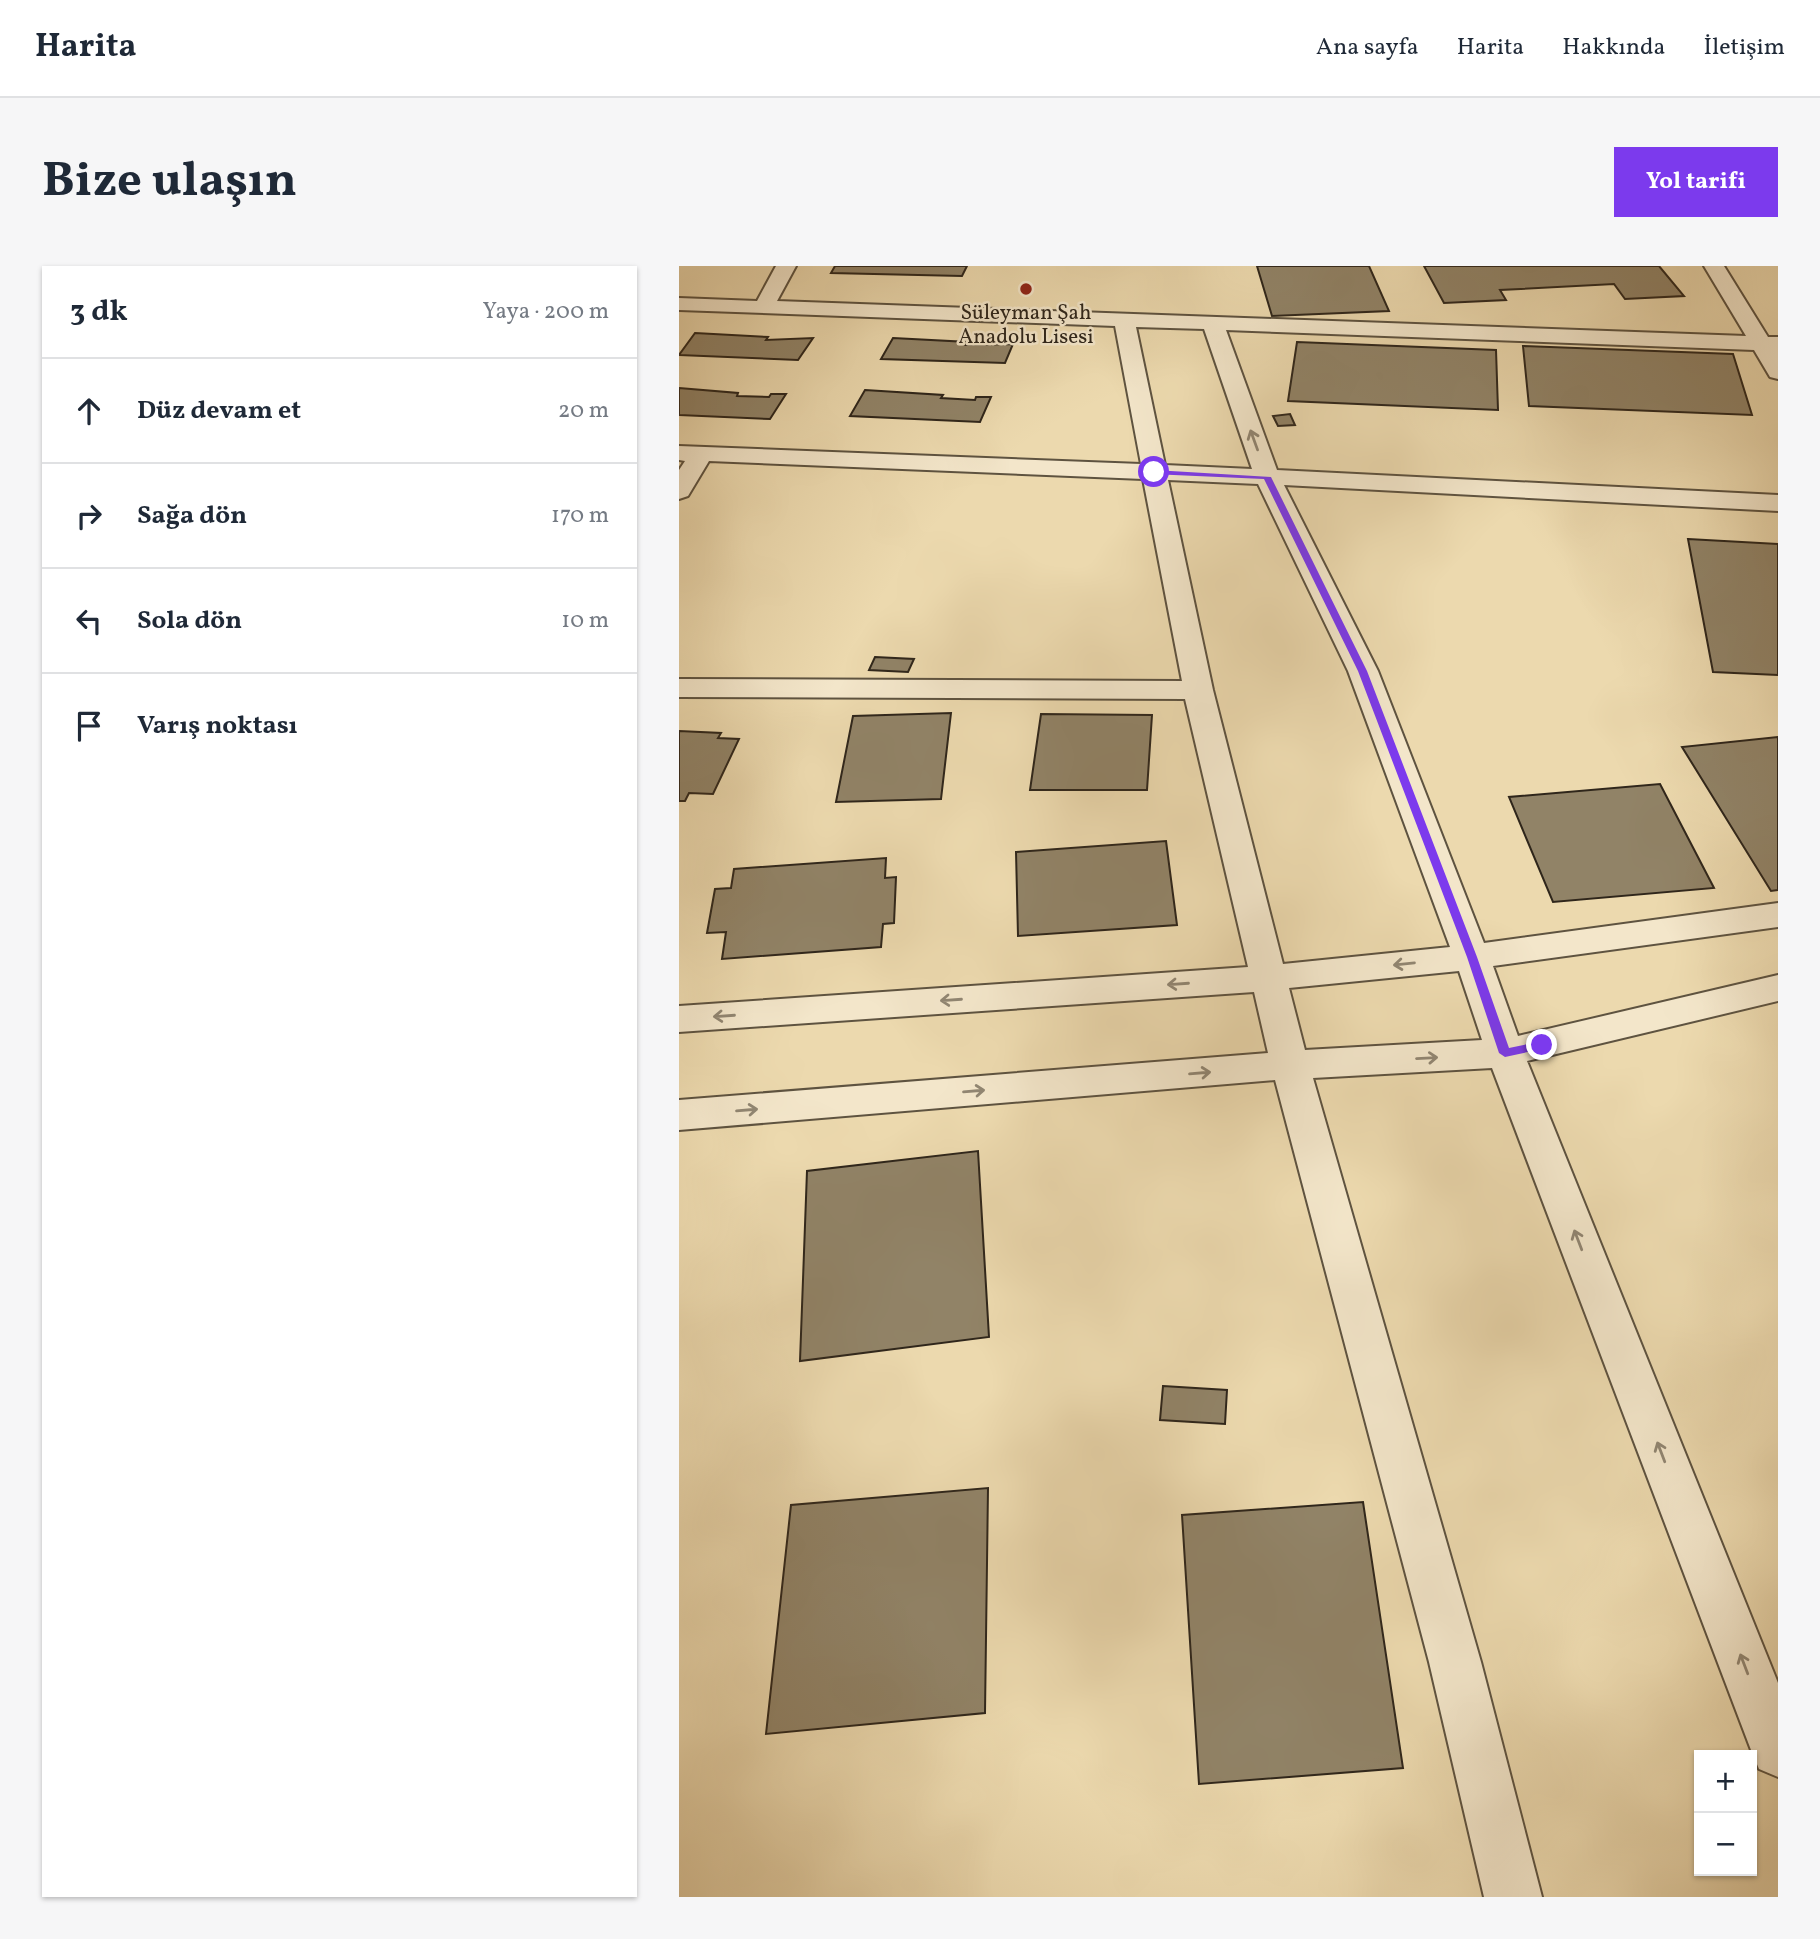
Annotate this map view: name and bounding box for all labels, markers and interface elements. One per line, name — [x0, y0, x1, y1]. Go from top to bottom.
text: Harita — [35, 25, 136, 71]
text: Ana sayfa — [1316, 31, 1419, 65]
text: Harita — [1457, 31, 1524, 65]
text: Hakkında — [1562, 31, 1666, 65]
text: İletişim — [1704, 31, 1785, 65]
button: Yol tarifi — [1614, 147, 1778, 217]
text: Bize ulaşın — [42, 148, 297, 217]
marker: Süleyman Şah Anadolu Lisesi — [1018, 281, 1034, 297]
text: 3 dk — [70, 291, 128, 333]
text: Yaya · 200 m — [482, 296, 609, 328]
place label: Süleyman Şah Anadolu Lisesi — [958, 299, 1094, 352]
icon: ahead — [70, 392, 108, 430]
text: Düz devam et — [137, 393, 301, 429]
text: 20 m — [558, 395, 609, 427]
one-way arrow — [1247, 429, 1259, 451]
route start — [1138, 456, 1169, 487]
icon: right — [70, 497, 108, 535]
text: Sağa dön — [137, 498, 247, 534]
text: 170 m — [551, 500, 609, 532]
icon: left — [70, 602, 108, 640]
text: Sola dön — [137, 603, 242, 639]
text: 10 m — [561, 605, 609, 637]
icon: arrive — [70, 707, 108, 745]
text: Varış noktası — [137, 708, 298, 744]
one-way arrow — [1393, 958, 1416, 971]
one-way arrow — [1167, 978, 1189, 991]
one-way arrow — [940, 994, 962, 1007]
one-way arrow — [713, 1010, 735, 1023]
route end — [1526, 1029, 1557, 1060]
one-way arrow — [1416, 1051, 1439, 1064]
one-way arrow — [1189, 1066, 1211, 1079]
one-way arrow — [962, 1084, 985, 1097]
one-way arrow — [735, 1103, 758, 1116]
one-way arrow — [1571, 1230, 1584, 1252]
one-way arrow — [1654, 1442, 1667, 1464]
one-way arrow — [1737, 1654, 1750, 1675]
map controls — [1694, 1750, 1757, 1876]
button: + — [1694, 1750, 1757, 1813]
button: − — [1694, 1813, 1757, 1876]

